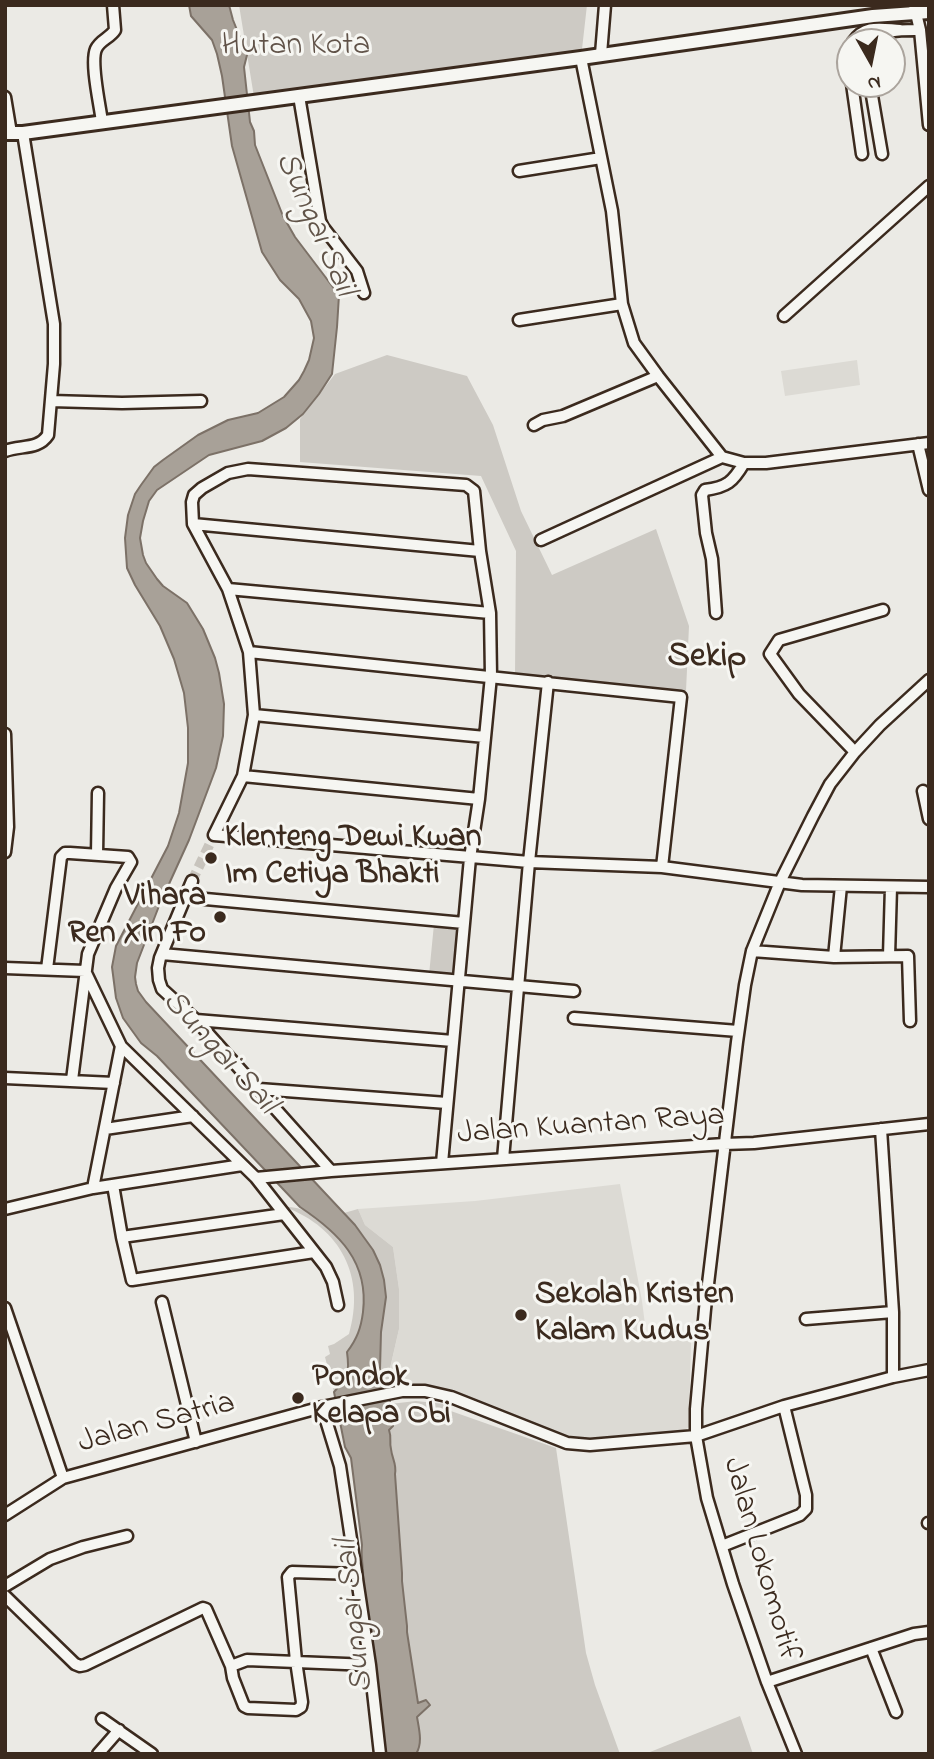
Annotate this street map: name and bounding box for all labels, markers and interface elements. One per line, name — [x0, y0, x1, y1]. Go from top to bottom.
north arrow — [836, 28, 906, 98]
park label: Hutan Kota — [222, 29, 370, 67]
text: N — [866, 68, 883, 97]
water label: Sungai Sail — [264, 147, 362, 303]
district label: Sekip — [668, 638, 746, 680]
place label: Klenteng Dewi Kwan Im Cetiya Bhakti — [225, 821, 481, 896]
marker: Klenteng Dewi Kwan Im Cetiya Bhakti — [203, 850, 219, 866]
place label: Vihara Ren Xin Fo — [68, 880, 206, 955]
marker: Vihara Ren Xin Fo — [212, 909, 228, 925]
water label: Sungai Sail — [152, 984, 284, 1124]
street label: Jalan Kuantan Raya — [456, 1099, 726, 1155]
place label: Sekolah Kristen Kalam Kudus — [535, 1278, 734, 1353]
marker: Sekolah Kristen Kalam Kudus — [513, 1307, 529, 1323]
place label: Pondok Kelapa Obi — [312, 1361, 451, 1436]
street label: Jalan Satria — [74, 1386, 240, 1464]
marker: Pondok Kelapa Obi — [290, 1390, 306, 1406]
street label: Jalan Lokomotif — [712, 1454, 806, 1666]
water label: Sungai Sail — [329, 1538, 385, 1694]

